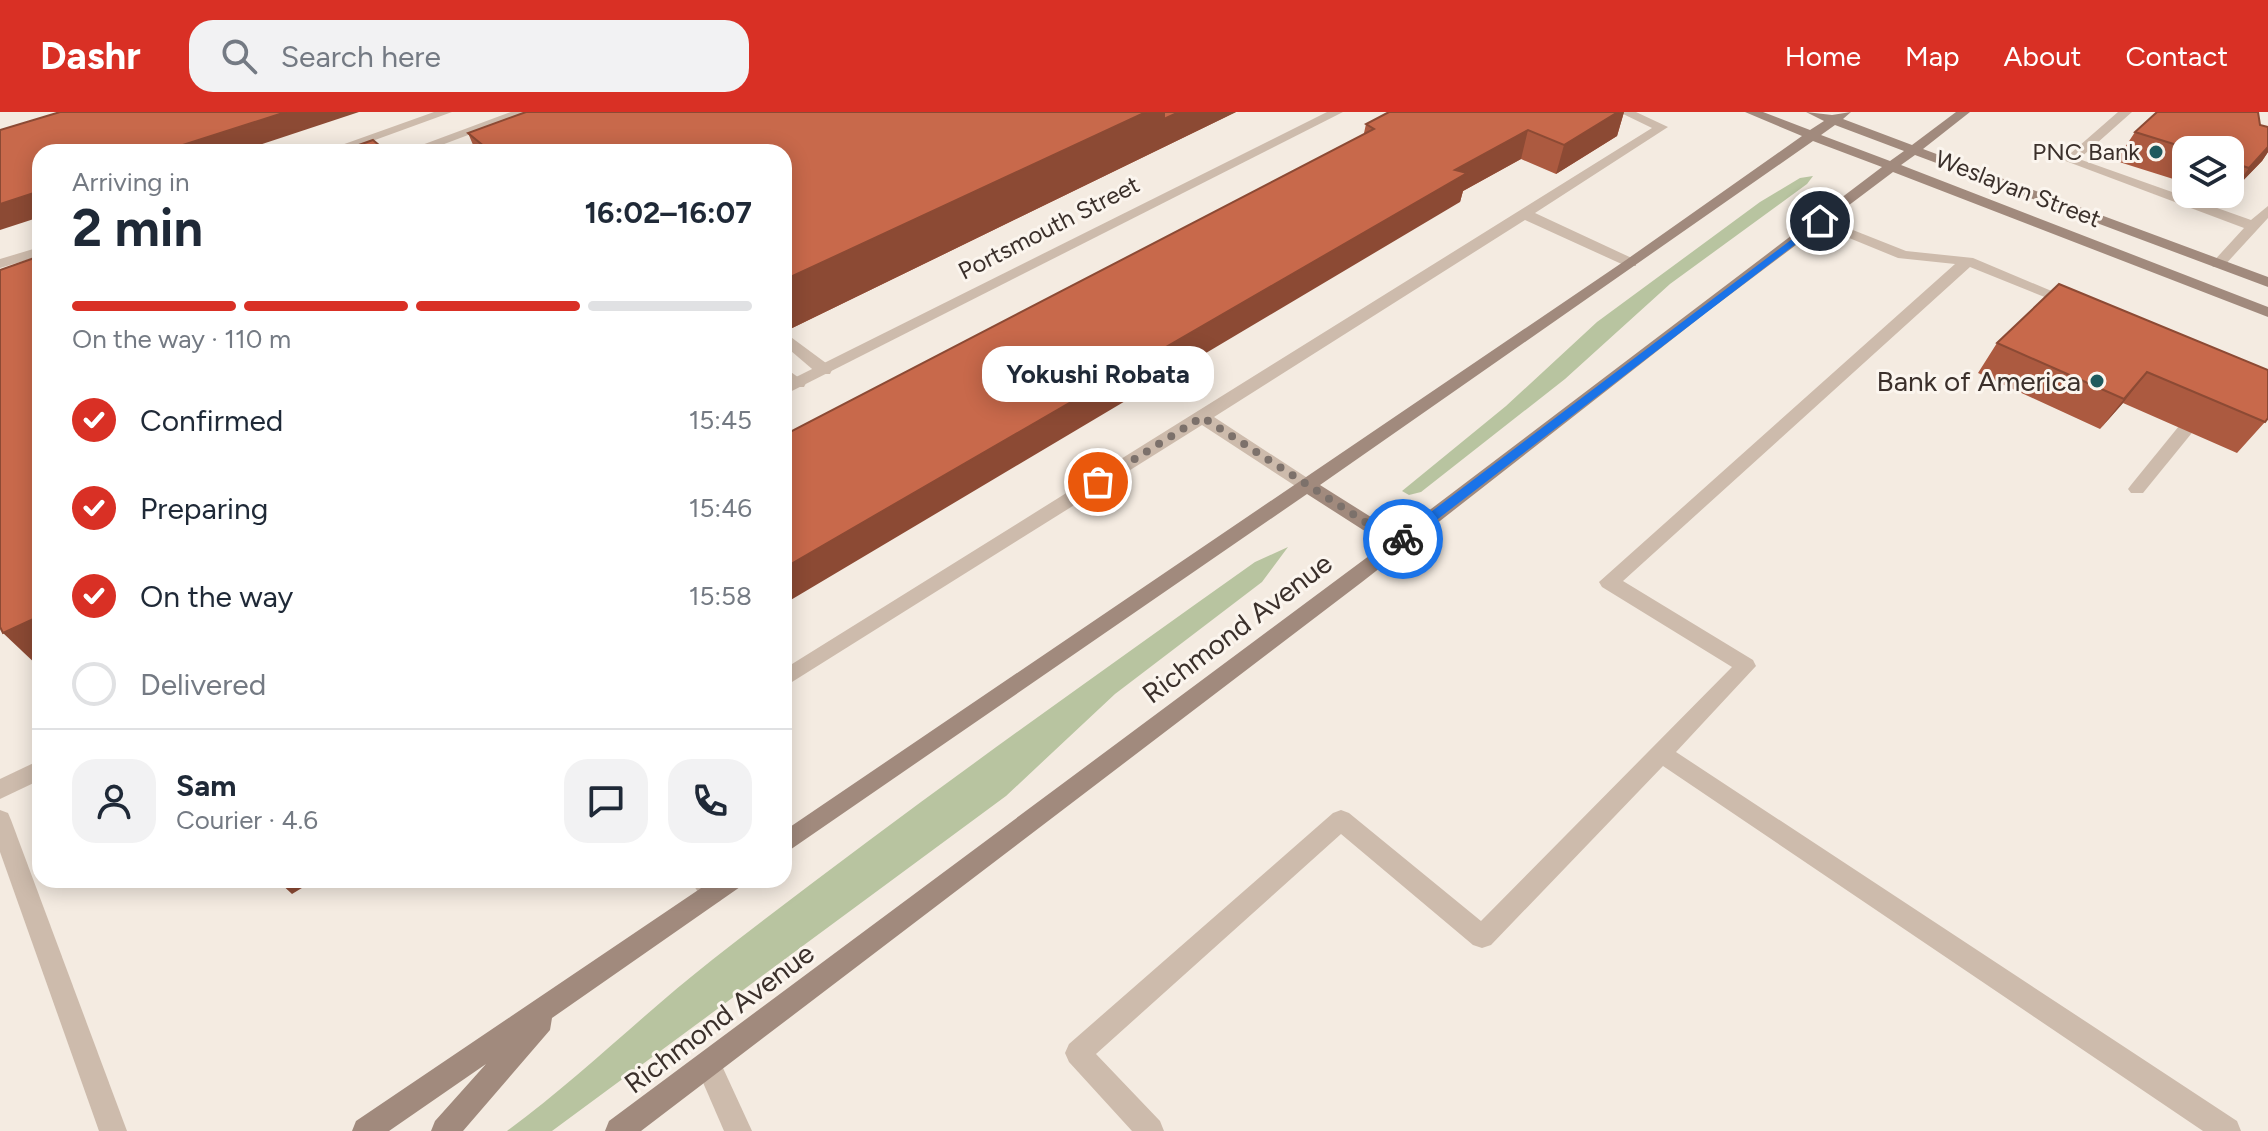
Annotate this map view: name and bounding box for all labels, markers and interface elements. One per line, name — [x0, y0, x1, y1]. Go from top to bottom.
search box — [189, 20, 749, 92]
text: Dashr — [40, 33, 141, 79]
icon: search — [217, 34, 261, 78]
text: Search here — [281, 38, 441, 75]
text: Home — [1785, 39, 1861, 73]
text: Map — [1905, 39, 1960, 73]
text: About — [2004, 39, 2081, 73]
text: Contact — [2125, 39, 2228, 73]
map controls — [2172, 136, 2244, 208]
button: layers — [2172, 136, 2244, 208]
place label: PNC Bank — [2032, 137, 2140, 166]
marker: PNC Bank — [2147, 143, 2165, 161]
street label: Weslayan Street — [1931, 144, 2105, 233]
text: Arriving in — [72, 166, 190, 198]
street label: Portsmouth Street — [953, 169, 1144, 286]
pin — [1786, 187, 1854, 255]
text: 16:02–16:07 — [584, 194, 752, 231]
text: 2 min — [72, 197, 203, 259]
icon: home — [1798, 199, 1842, 243]
text: On the way · 110 m — [72, 323, 291, 355]
callout: Yokushi Robata — [982, 346, 1214, 402]
text: Yokushi Robata — [1006, 358, 1190, 390]
place label: Bank of America — [1877, 364, 2081, 398]
marker: Bank of America — [2088, 372, 2106, 390]
icon: check — [72, 398, 116, 442]
text: Confirmed — [140, 402, 283, 439]
text: 15:45 — [689, 404, 752, 436]
pin — [1064, 448, 1132, 516]
icon: bag — [1076, 460, 1120, 504]
icon: check — [72, 486, 116, 530]
text: Preparing — [140, 490, 268, 527]
text: 15:46 — [689, 492, 752, 524]
courier — [1363, 499, 1443, 579]
icon: bike — [1381, 517, 1425, 561]
street label: Richmond Avenue — [1136, 546, 1338, 710]
icon: check — [72, 574, 116, 618]
text: On the way — [140, 578, 293, 615]
text: 15:58 — [689, 580, 752, 612]
text: Delivered — [140, 666, 266, 703]
button: person — [72, 759, 156, 843]
button: chat — [564, 759, 648, 843]
button: phone — [668, 759, 752, 843]
text: Sam — [176, 767, 236, 804]
text: Courier · 4.6 — [176, 804, 318, 836]
street label: Richmond Avenue — [618, 936, 820, 1100]

